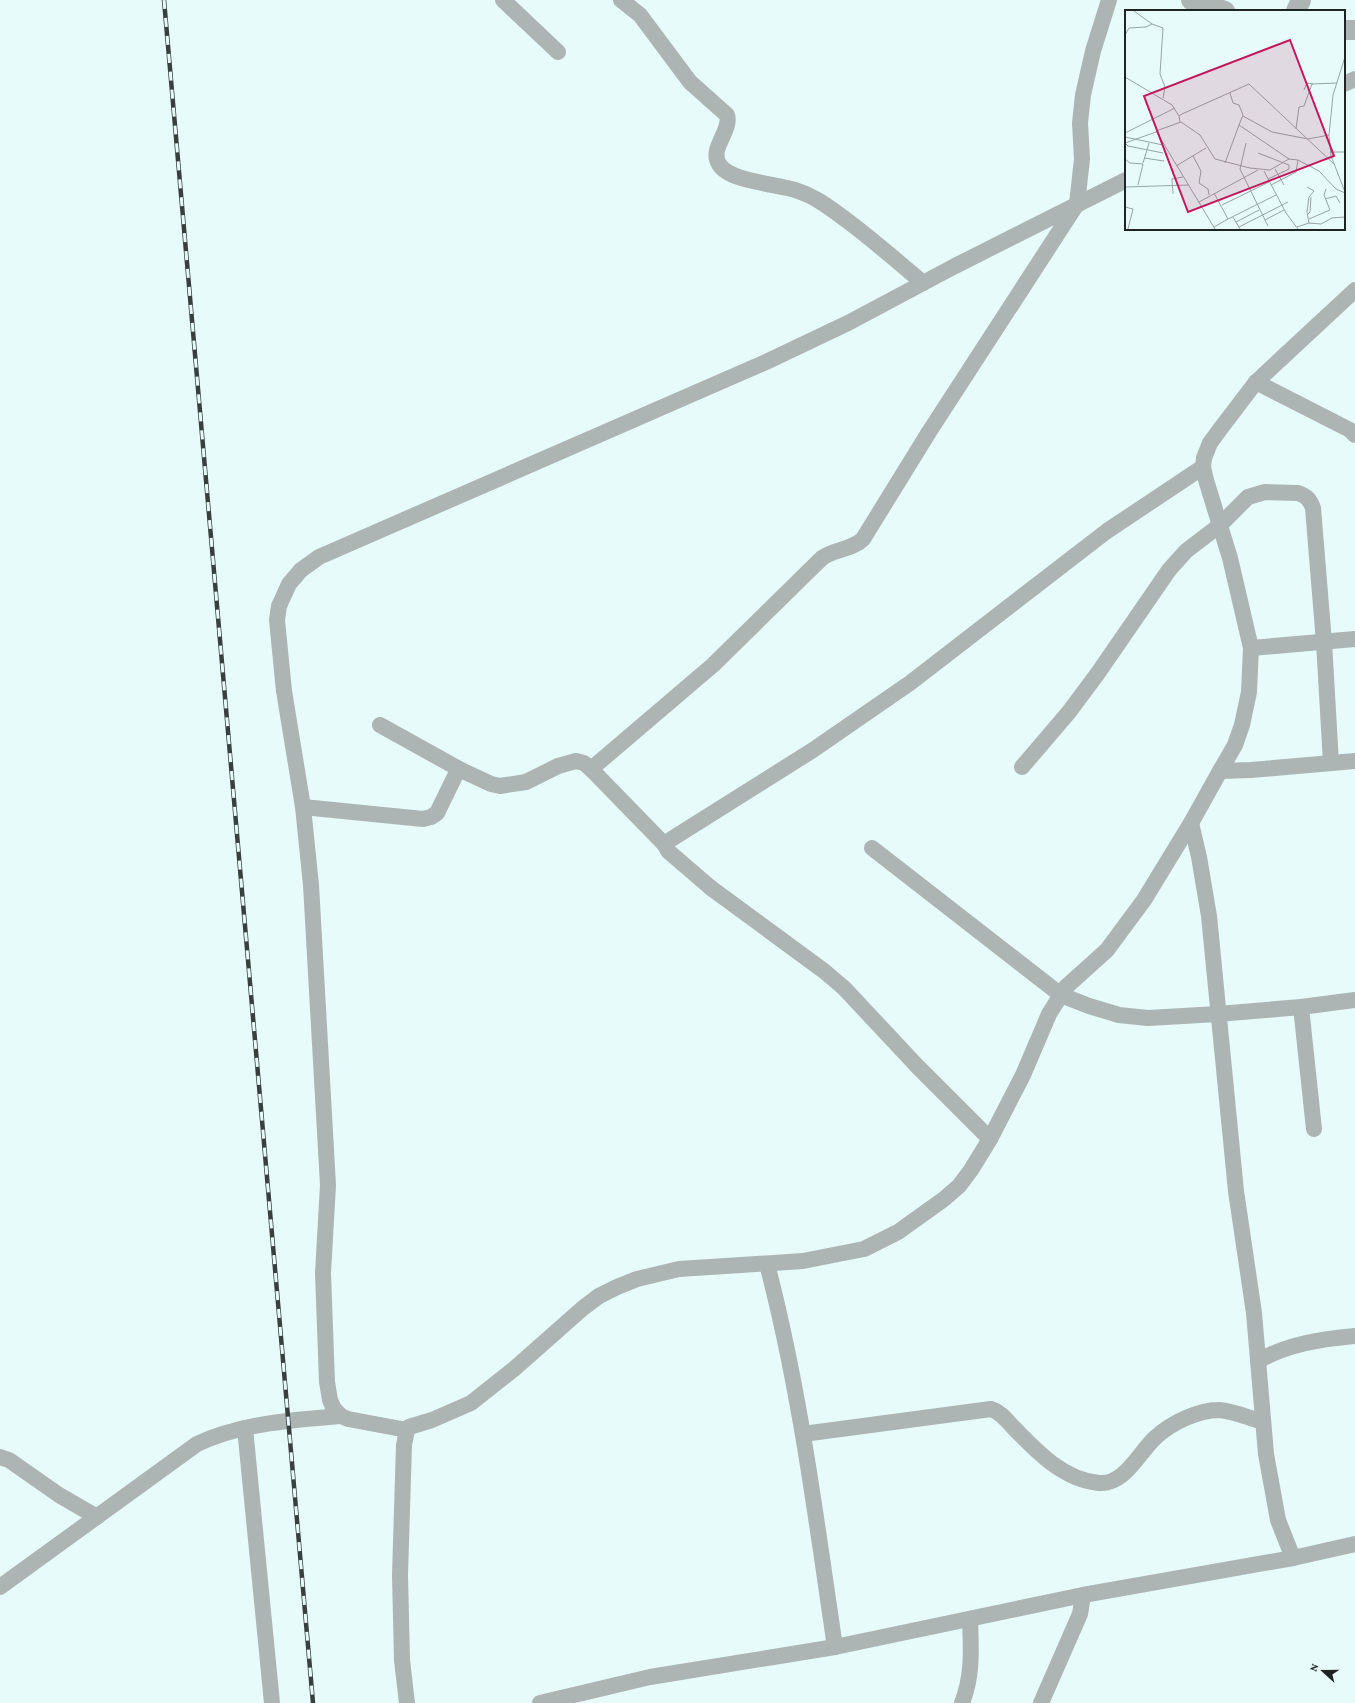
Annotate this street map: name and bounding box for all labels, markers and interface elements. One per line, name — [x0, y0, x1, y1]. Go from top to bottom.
inset map — [1125, 10, 1345, 230]
north arrow — [1303, 1651, 1343, 1691]
text: N — [1307, 1661, 1321, 1673]

